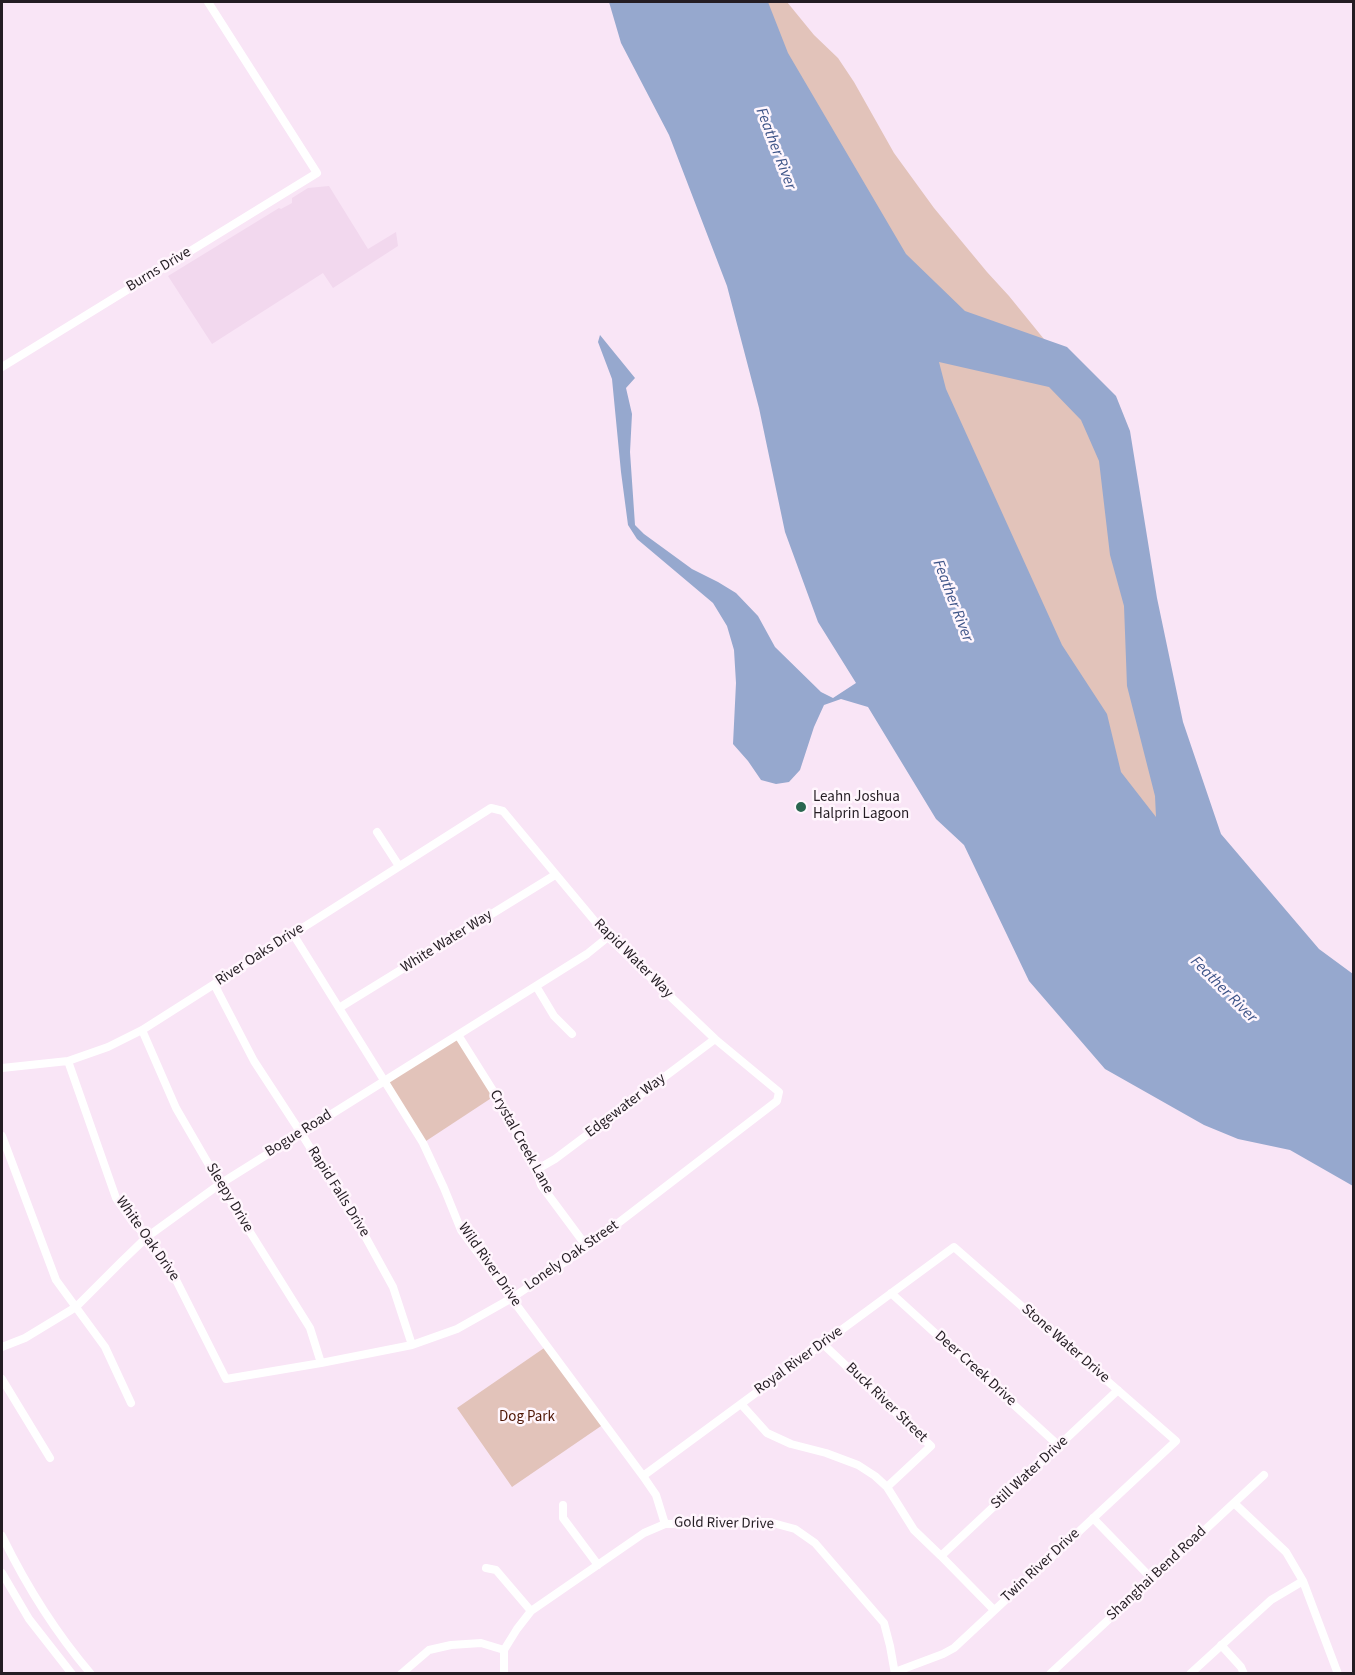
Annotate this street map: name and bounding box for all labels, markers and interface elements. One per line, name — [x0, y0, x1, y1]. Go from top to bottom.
water label: Feather River — [751, 105, 799, 193]
street label: Burns Drive — [123, 244, 195, 296]
water label: Feather River — [928, 557, 976, 645]
place label: Leahn Joshua Halprin Lagoon — [813, 789, 909, 824]
marker: Leahn Joshua Halprin Lagoon — [794, 800, 808, 814]
street label: White Water Way — [398, 907, 496, 977]
street label: Rapid Water Way — [590, 916, 676, 1002]
street label: River Oaks Drive — [213, 920, 307, 990]
water label: Feather River — [1186, 953, 1260, 1027]
street label: Edgewater Way — [582, 1070, 670, 1142]
street label: Crystal Creek Lane — [485, 1087, 557, 1197]
street label: Bogue Road — [262, 1106, 336, 1162]
street label: Rapid Falls Drive — [303, 1143, 373, 1241]
street label: Sleepy Drive — [201, 1160, 257, 1236]
street label: White Oak Drive — [111, 1193, 183, 1285]
street label: Lonely Oak Street — [522, 1217, 622, 1295]
street label: Wild River Drive — [454, 1220, 524, 1310]
street label: Stone Water Drive — [1017, 1301, 1113, 1387]
street label: Royal River Drive — [751, 1323, 847, 1399]
street label: Deer Creek Drive — [930, 1328, 1020, 1410]
street label: Buck River Street — [841, 1359, 931, 1447]
park label: Dog Park — [499, 1409, 555, 1427]
street label: Still Water Drive — [988, 1433, 1072, 1513]
street label: Gold River Drive — [674, 1514, 774, 1534]
street label: Shanghai Bend Road — [1103, 1523, 1211, 1625]
street label: Twin River Drive — [998, 1525, 1084, 1607]

